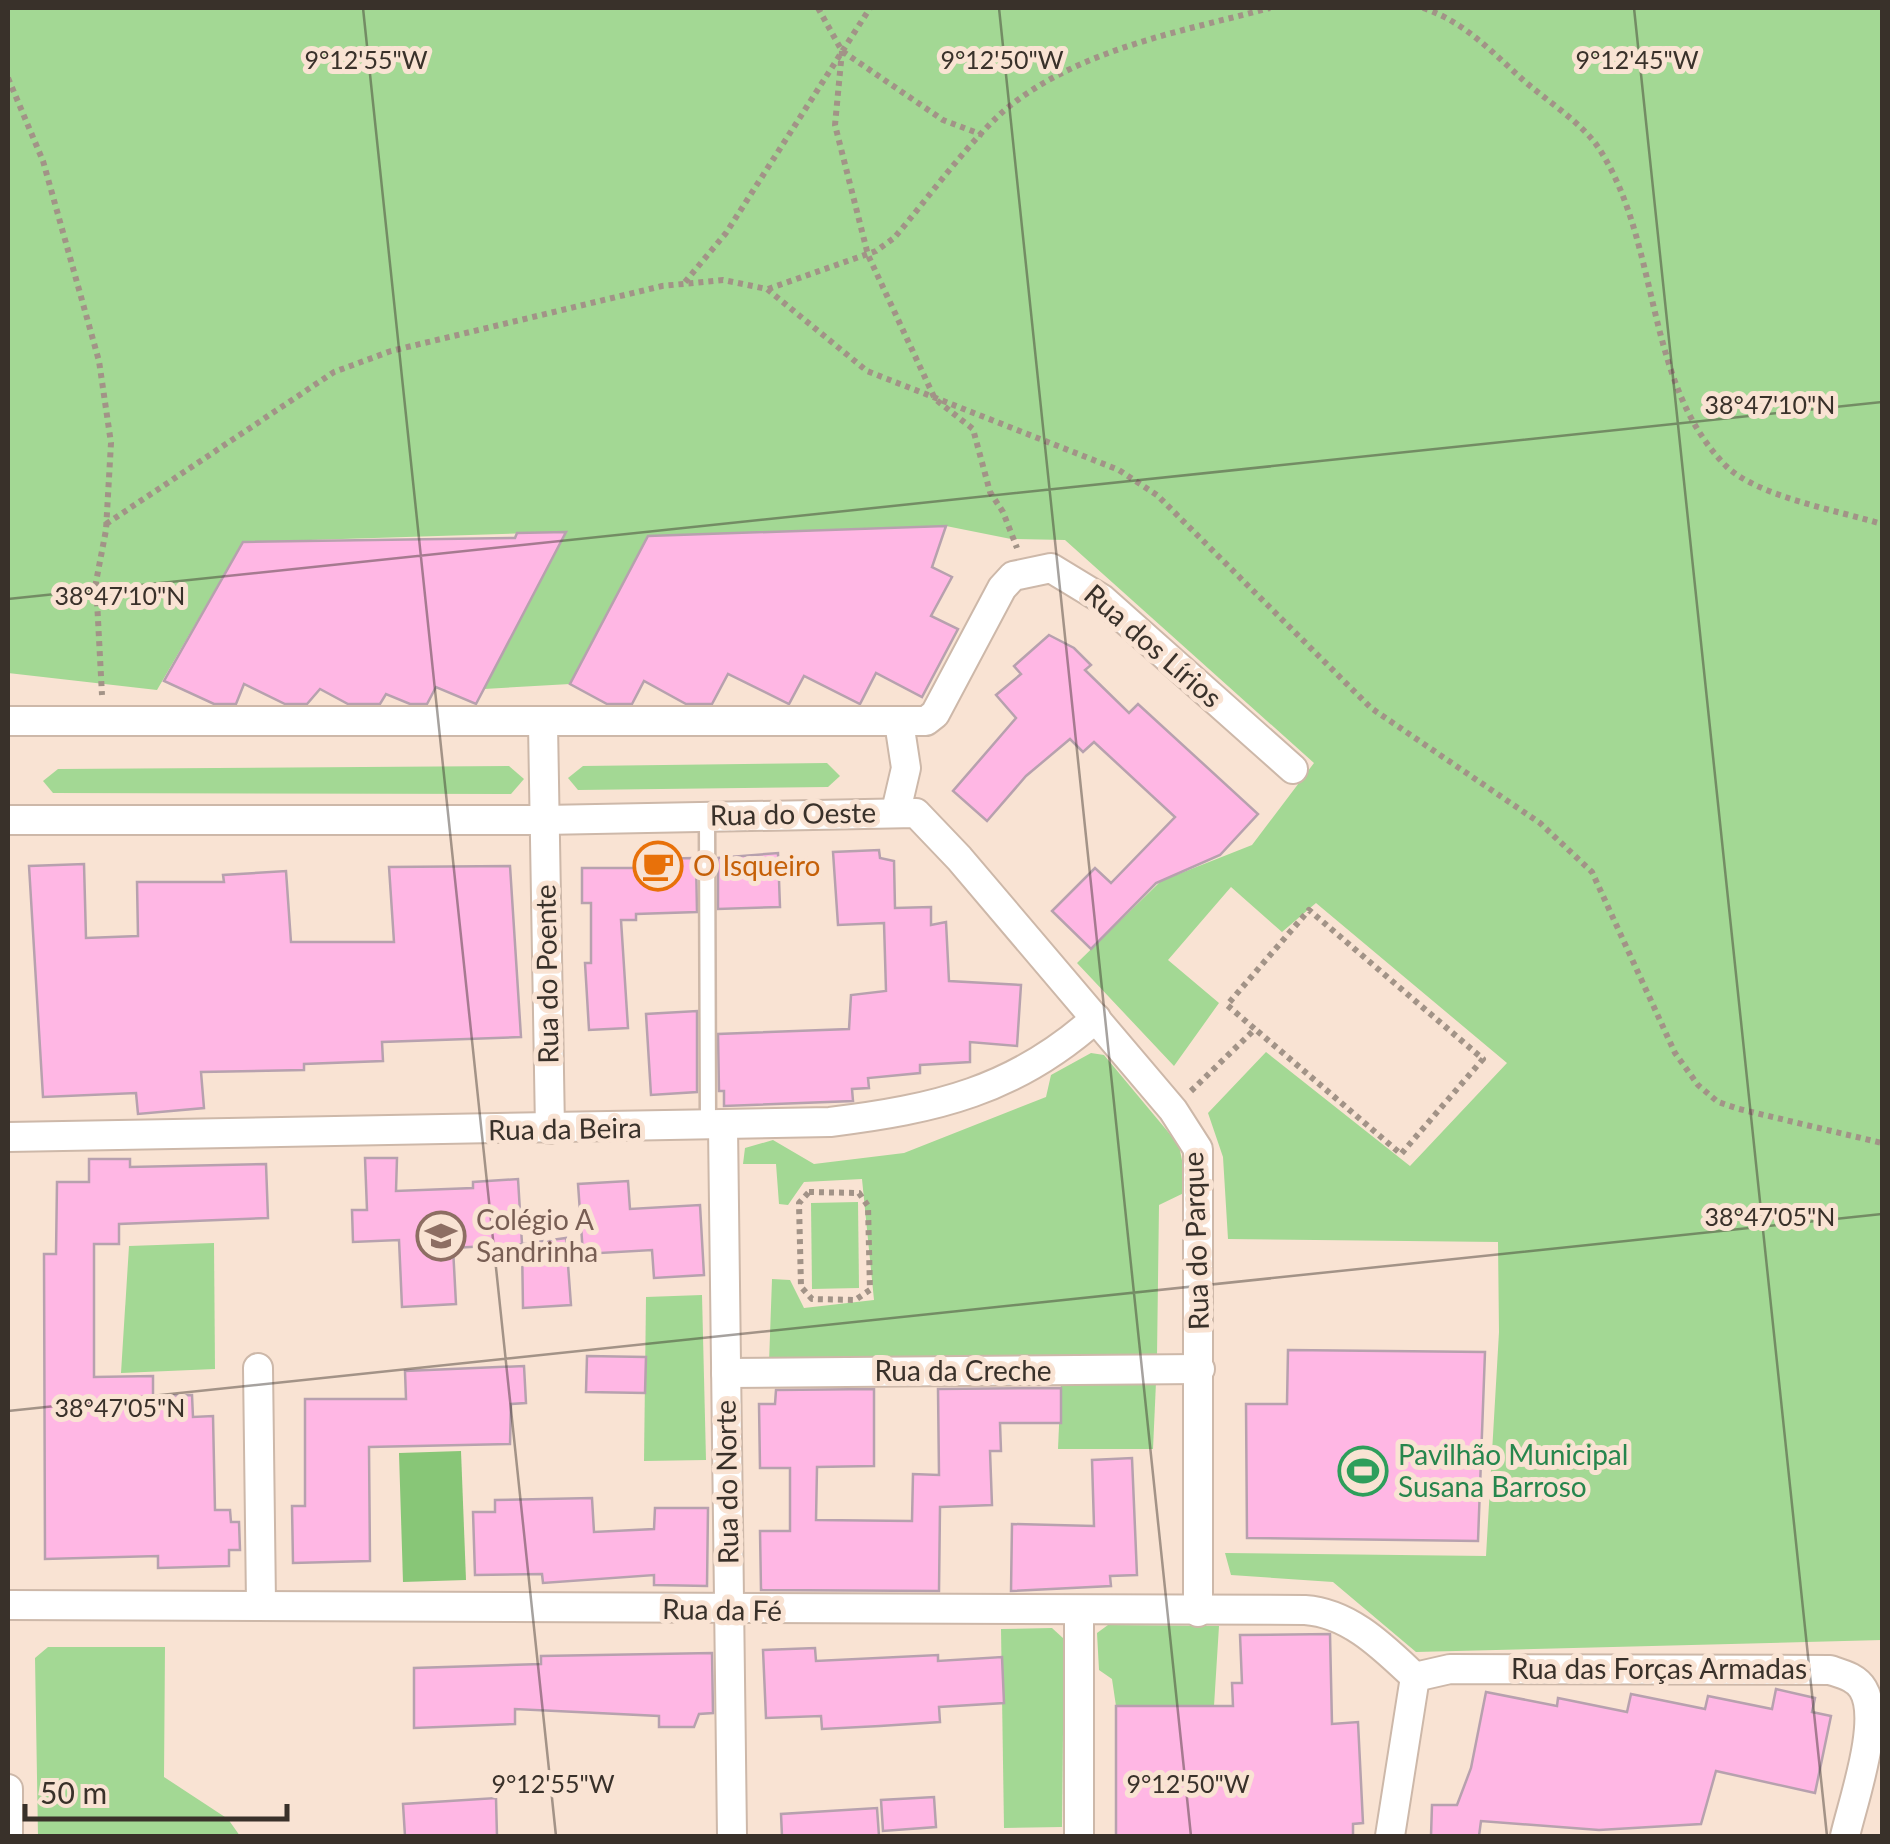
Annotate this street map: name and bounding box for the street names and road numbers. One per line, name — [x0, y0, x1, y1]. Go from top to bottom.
street label: Rua dos Lírios — [1078, 576, 1229, 714]
street label: Rua do Oeste — [710, 795, 876, 831]
street label: Rua do Poente — [527, 884, 565, 1064]
street label: Rua da Beira — [488, 1110, 642, 1146]
street label: Rua do Parque — [1175, 1151, 1215, 1331]
street label: Rua da Creche — [874, 1353, 1052, 1387]
street label: Rua do Norte — [708, 1400, 744, 1564]
street label: Rua da Fé — [662, 1591, 782, 1627]
street label: Rua das Forças Armadas — [1511, 1651, 1807, 1685]

